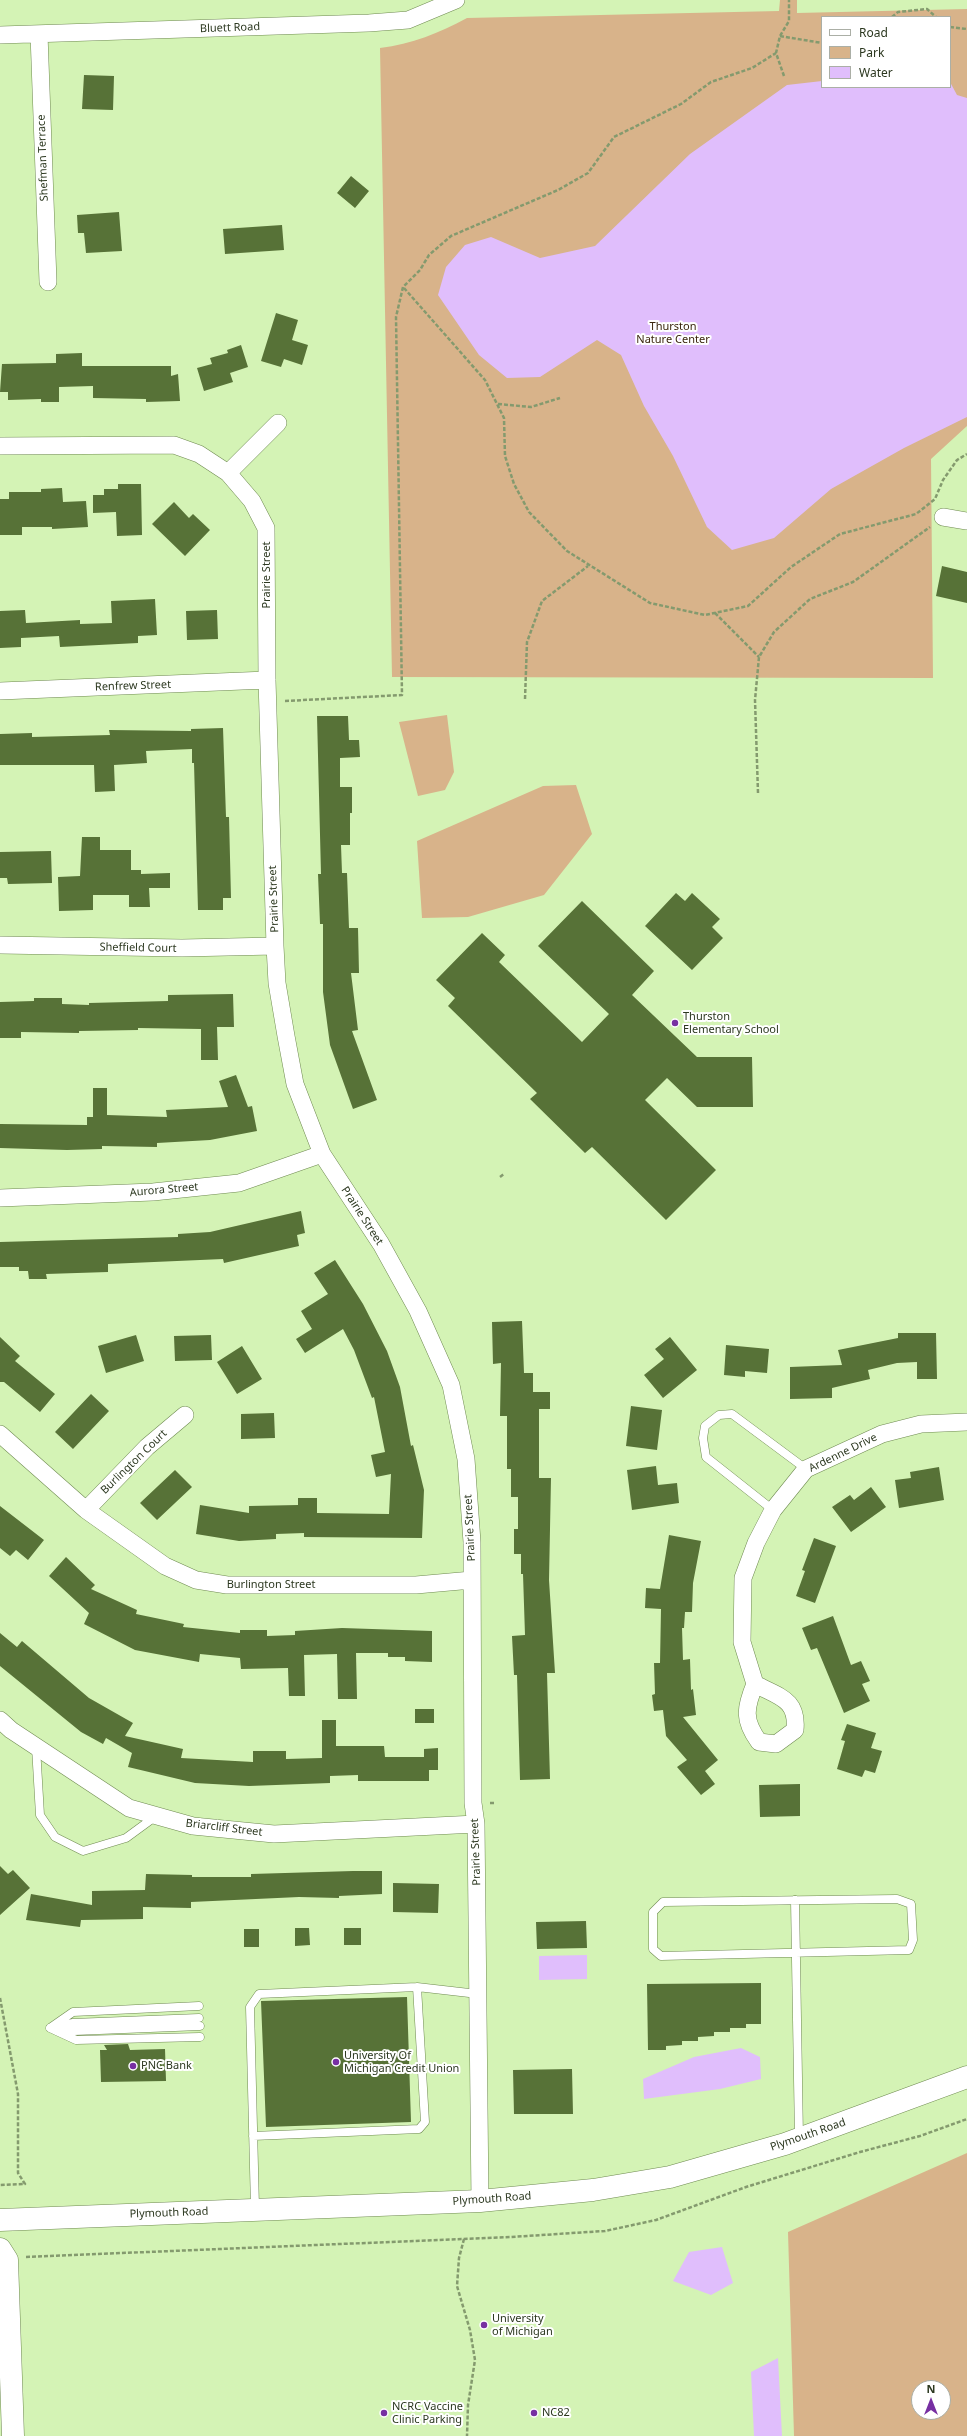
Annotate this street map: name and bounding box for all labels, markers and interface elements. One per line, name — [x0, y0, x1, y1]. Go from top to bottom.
legend — [821, 16, 951, 88]
street label: Bluett Road — [200, 20, 260, 36]
text: Road — [859, 24, 888, 41]
text: Park — [859, 44, 884, 61]
text: Water — [859, 64, 893, 81]
street label: Shefman Terrace — [35, 114, 51, 202]
park label: Thurston Nature Center — [636, 320, 710, 346]
street label: Prairie Street — [260, 541, 274, 609]
street label: Renfrew Street — [95, 678, 171, 694]
street label: Prairie Street — [266, 865, 282, 933]
street label: Sheffield Court — [99, 941, 177, 955]
place label: Thurston Elementary School — [683, 1010, 779, 1036]
marker: Thurston Elementary School — [670, 1018, 680, 1028]
street label: Aurora Street — [129, 1180, 199, 1200]
street label: Prairie Street — [338, 1184, 386, 1248]
street label: Burlington Court — [98, 1427, 170, 1497]
street label: Ardenne Drive — [807, 1431, 879, 1475]
street label: Prairie Street — [462, 1494, 478, 1562]
street label: Burlington Street — [227, 1578, 315, 1592]
street label: Briarcliff Street — [185, 1817, 263, 1839]
street label: Prairie Street — [468, 1818, 484, 1886]
place label: University Of Michigan Credit Union — [344, 2049, 459, 2075]
marker: University Of Michigan Credit Union — [331, 2057, 341, 2067]
place label: PNC Bank — [141, 2059, 192, 2073]
marker: PNC Bank — [128, 2061, 138, 2071]
street label: Plymouth Road — [769, 2116, 847, 2154]
street label: Plymouth Road — [452, 2190, 532, 2208]
street label: Plymouth Road — [129, 2205, 209, 2221]
place label: University of Michigan — [492, 2312, 553, 2338]
marker: University of Michigan — [479, 2320, 489, 2330]
north arrow — [911, 2380, 951, 2420]
text: N — [927, 2381, 935, 2396]
place label: NCRC Vaccine Clinic Parking — [392, 2400, 463, 2426]
place label: NC82 — [542, 2406, 570, 2420]
marker: NCRC Vaccine Clinic Parking — [379, 2408, 389, 2418]
marker: NC82 — [529, 2408, 539, 2418]

